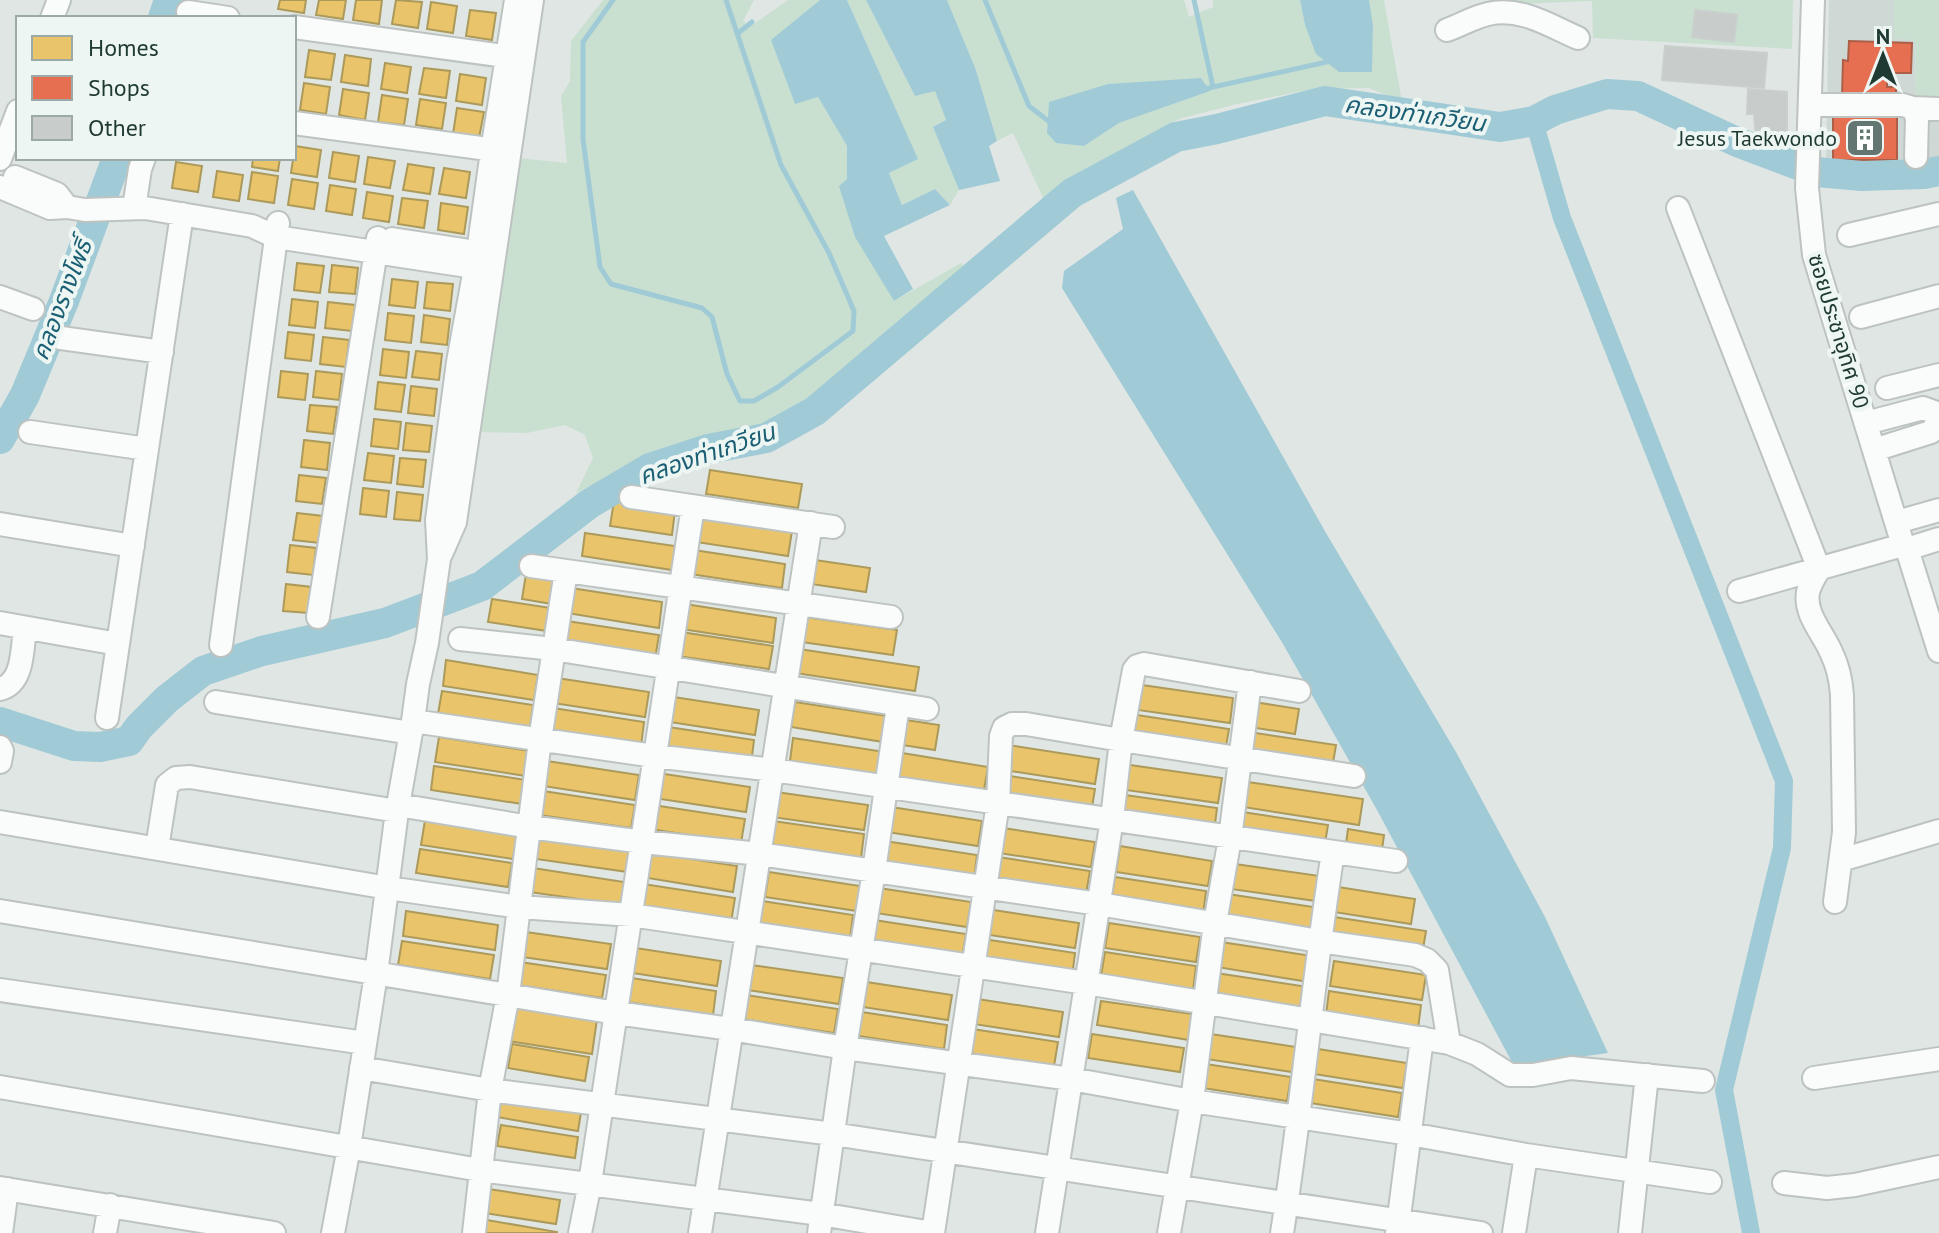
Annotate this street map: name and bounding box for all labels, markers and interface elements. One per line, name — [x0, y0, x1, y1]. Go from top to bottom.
legend — [16, 16, 296, 160]
north arrow — [1843, 16, 1923, 96]
text: N — [1876, 22, 1890, 50]
text: Homes — [88, 32, 159, 63]
text: Shops — [88, 72, 150, 103]
water label: คลองท่าเกวียน — [1343, 88, 1489, 139]
text: Other — [88, 112, 146, 143]
building icon: Jesus Taekwondo — [1844, 117, 1886, 159]
place label: Jesus Taekwondo — [1677, 124, 1837, 152]
water label: คลองรางโพธิ์ — [24, 229, 101, 364]
street label: ซอยประชาอุทิศ 90 — [1802, 250, 1876, 412]
water label: คลองท่าเกวียน — [635, 415, 780, 491]

